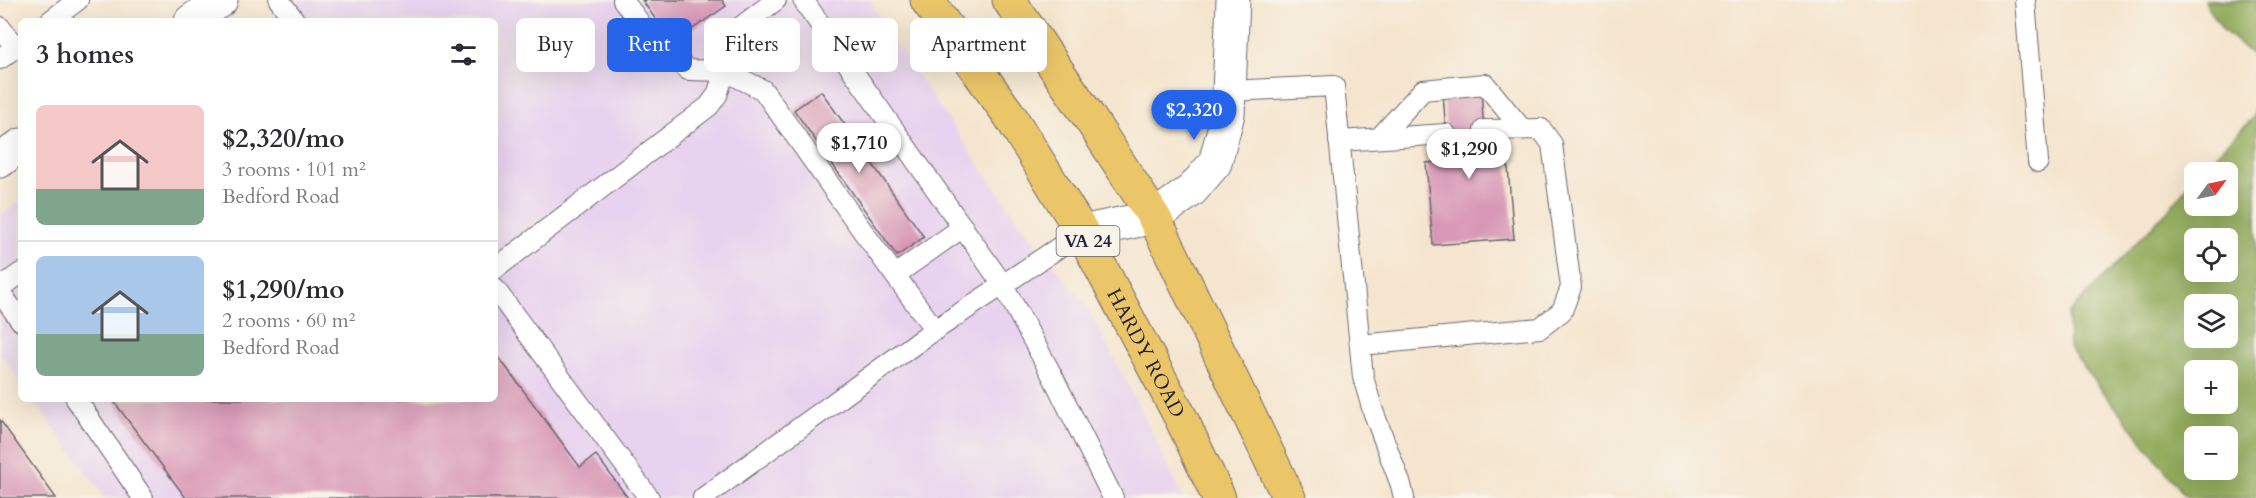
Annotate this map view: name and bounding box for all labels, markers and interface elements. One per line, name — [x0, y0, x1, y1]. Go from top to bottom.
chip: Buy — [516, 18, 595, 72]
chip: Rent — [607, 18, 692, 72]
chip: Filters — [704, 18, 800, 72]
chip: New — [812, 18, 898, 72]
chip: Apartment — [910, 18, 1047, 72]
text: 3 homes — [36, 37, 134, 72]
icon: filters — [447, 38, 480, 71]
pin: $2,320 — [1145, 90, 1243, 141]
text: $2,320 — [1165, 96, 1223, 123]
text: $2,320/mo — [222, 121, 345, 156]
pin: $1,710 — [810, 123, 908, 174]
icon: home — [84, 129, 156, 201]
text: $1,710 — [830, 129, 888, 156]
pin: $1,290 — [1420, 129, 1518, 180]
text: $1,290 — [1440, 135, 1498, 162]
text: 3 rooms · 101 m² — [222, 156, 366, 183]
north arrow — [2184, 162, 2238, 216]
map controls — [2184, 162, 2238, 480]
text: Bedford Road — [222, 183, 340, 210]
road number: VA 24 — [1056, 226, 1120, 256]
button: locate — [2184, 228, 2238, 282]
text: $1,290/mo — [222, 272, 345, 307]
icon: home — [84, 280, 156, 352]
street label: HARDY ROAD — [1100, 284, 1191, 422]
button: layers — [2184, 294, 2238, 348]
text: 2 rooms · 60 m² — [222, 307, 355, 334]
text: Bedford Road — [222, 334, 340, 361]
button: + — [2184, 360, 2238, 414]
button: − — [2184, 426, 2238, 480]

